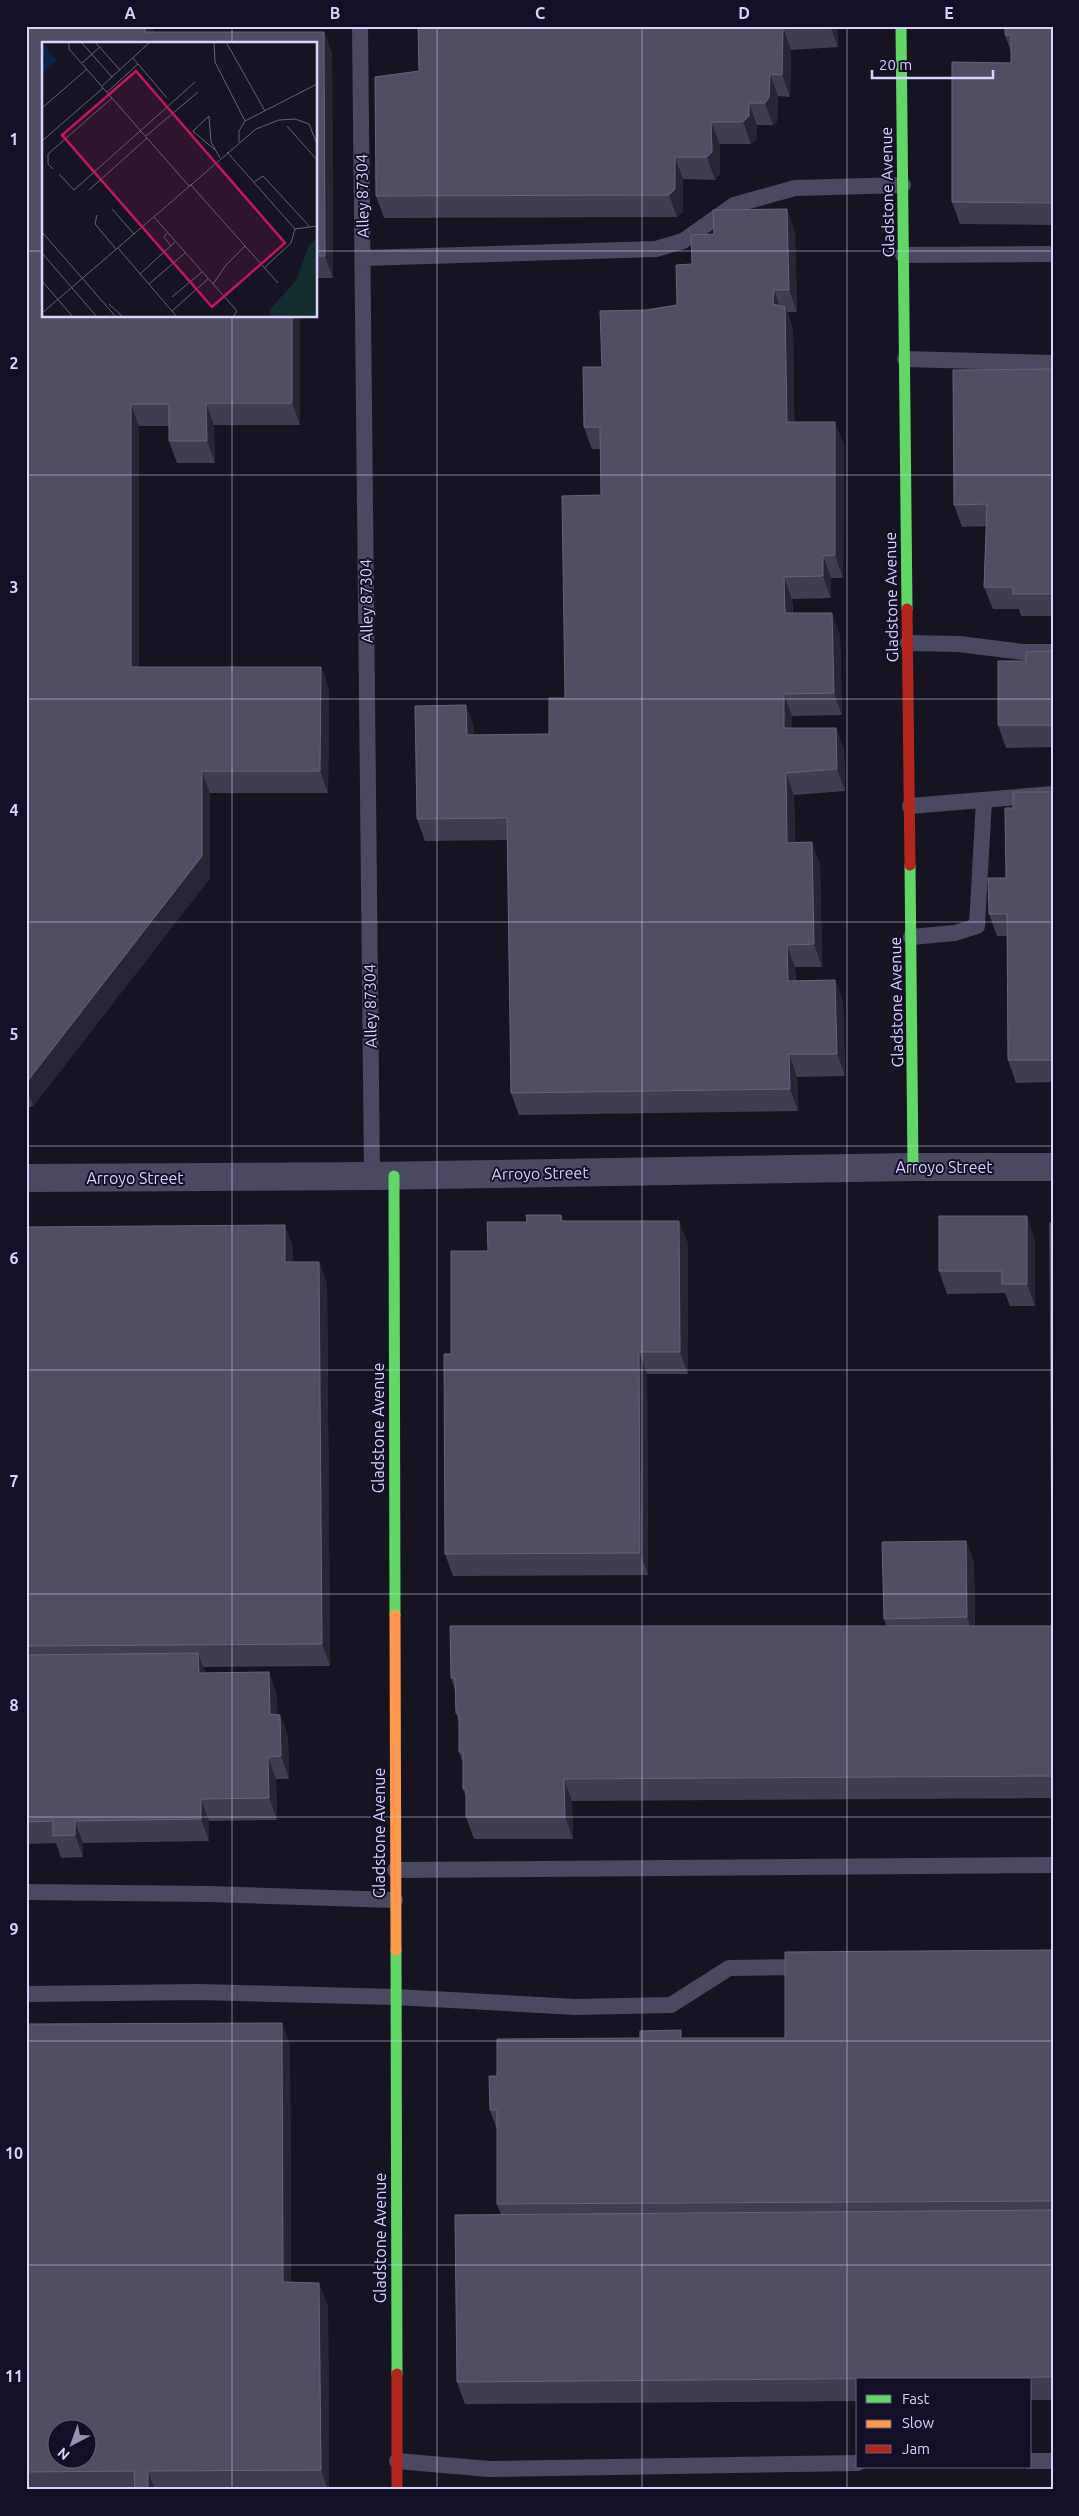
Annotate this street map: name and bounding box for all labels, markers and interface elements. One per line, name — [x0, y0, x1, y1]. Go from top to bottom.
text: A — [124, 4, 136, 22]
text: B — [330, 4, 340, 22]
text: C — [535, 4, 545, 22]
text: D — [738, 4, 750, 22]
text: E — [944, 4, 954, 22]
inset map — [42, 42, 318, 318]
scale bar — [872, 48, 993, 80]
text: 20 m — [879, 56, 912, 73]
street label: Gladstone Avenue — [877, 127, 897, 257]
text: 1 — [9, 130, 19, 148]
street label: Alley 87304 — [352, 154, 372, 238]
text: 2 — [9, 354, 19, 372]
street label: Gladstone Avenue — [881, 532, 901, 662]
street label: Alley 87304 — [356, 559, 376, 643]
text: 3 — [9, 578, 19, 596]
text: 4 — [9, 801, 19, 819]
street label: Gladstone Avenue — [886, 937, 906, 1067]
street label: Alley 87304 — [360, 964, 380, 1048]
text: 5 — [9, 1025, 19, 1043]
street label: Arroyo Street — [895, 1158, 993, 1176]
street label: Arroyo Street — [491, 1163, 589, 1183]
street label: Arroyo Street — [86, 1169, 184, 1187]
text: 6 — [9, 1249, 19, 1267]
street label: Gladstone Avenue — [369, 1363, 387, 1493]
text: 7 — [9, 1472, 19, 1490]
text: 8 — [9, 1696, 19, 1714]
street label: Gladstone Avenue — [370, 1768, 388, 1898]
text: 9 — [9, 1920, 19, 1938]
text: 10 — [5, 2144, 23, 2162]
street label: Gladstone Avenue — [371, 2173, 389, 2303]
text: 11 — [5, 2367, 23, 2385]
legend — [856, 2378, 1032, 2468]
text: Fast — [902, 2390, 930, 2407]
text: Slow — [902, 2414, 935, 2431]
north arrow — [48, 2418, 98, 2468]
text: Jam — [902, 2440, 930, 2457]
text: N — [54, 2444, 73, 2463]

